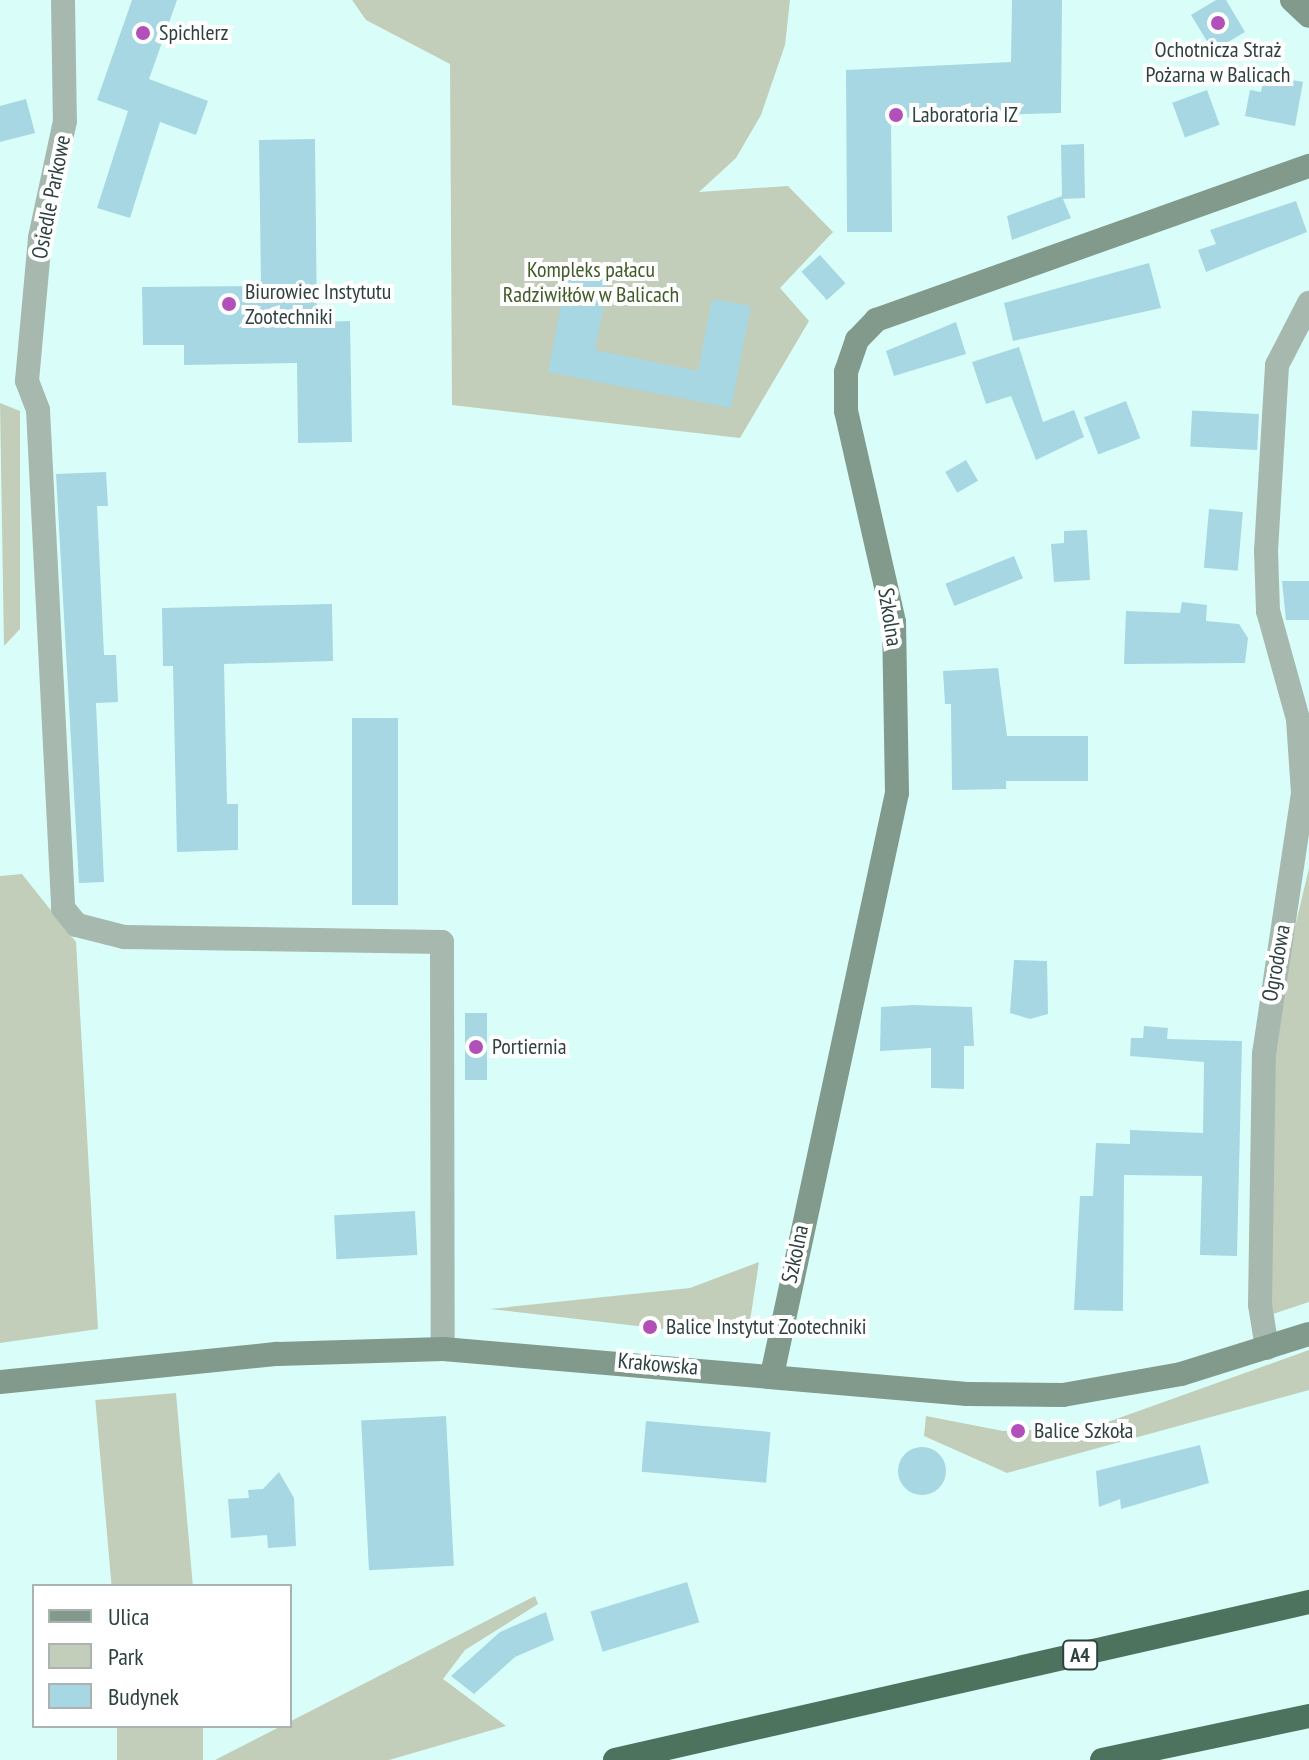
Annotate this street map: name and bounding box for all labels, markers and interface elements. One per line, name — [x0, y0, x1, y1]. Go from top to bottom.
marker: Ochotnicza Straż Pożarna w Balicach — [1209, 14, 1227, 32]
place label: Spichlerz — [159, 20, 228, 46]
marker: Spichlerz — [134, 24, 152, 42]
place label: Ochotnicza Straż Pożarna w Balicach — [1145, 36, 1291, 88]
place label: Laboratoria IZ — [912, 102, 1018, 128]
marker: Laboratoria IZ — [887, 106, 905, 124]
street label: Osiedle Parkowe — [26, 133, 76, 261]
park label: Kompleks pałacu Radziwiłłów w Balicach — [502, 256, 680, 308]
place label: Biurowiec Instytutu Zootechniki — [245, 278, 392, 330]
marker: Biurowiec Instytutu Zootechniki — [220, 295, 238, 313]
street label: Szkolna — [872, 586, 908, 648]
street label: Ogrodowa — [1256, 922, 1296, 1004]
place label: Portiernia — [492, 1034, 567, 1060]
marker: Portiernia — [467, 1038, 485, 1056]
street label: Szkolna — [776, 1223, 814, 1285]
place label: Balice Instytut Zootechniki — [666, 1314, 867, 1340]
marker: Balice Instytut Zootechniki — [641, 1318, 659, 1336]
street label: Krakowska — [617, 1347, 699, 1381]
place label: Balice Szkoła — [1034, 1418, 1133, 1444]
marker: Balice Szkoła — [1009, 1422, 1027, 1440]
legend — [32, 1584, 292, 1728]
text: Ulica — [108, 1601, 149, 1632]
road number: A4 — [1062, 1639, 1098, 1671]
text: Park — [108, 1641, 144, 1672]
text: Budynek — [108, 1681, 179, 1712]

